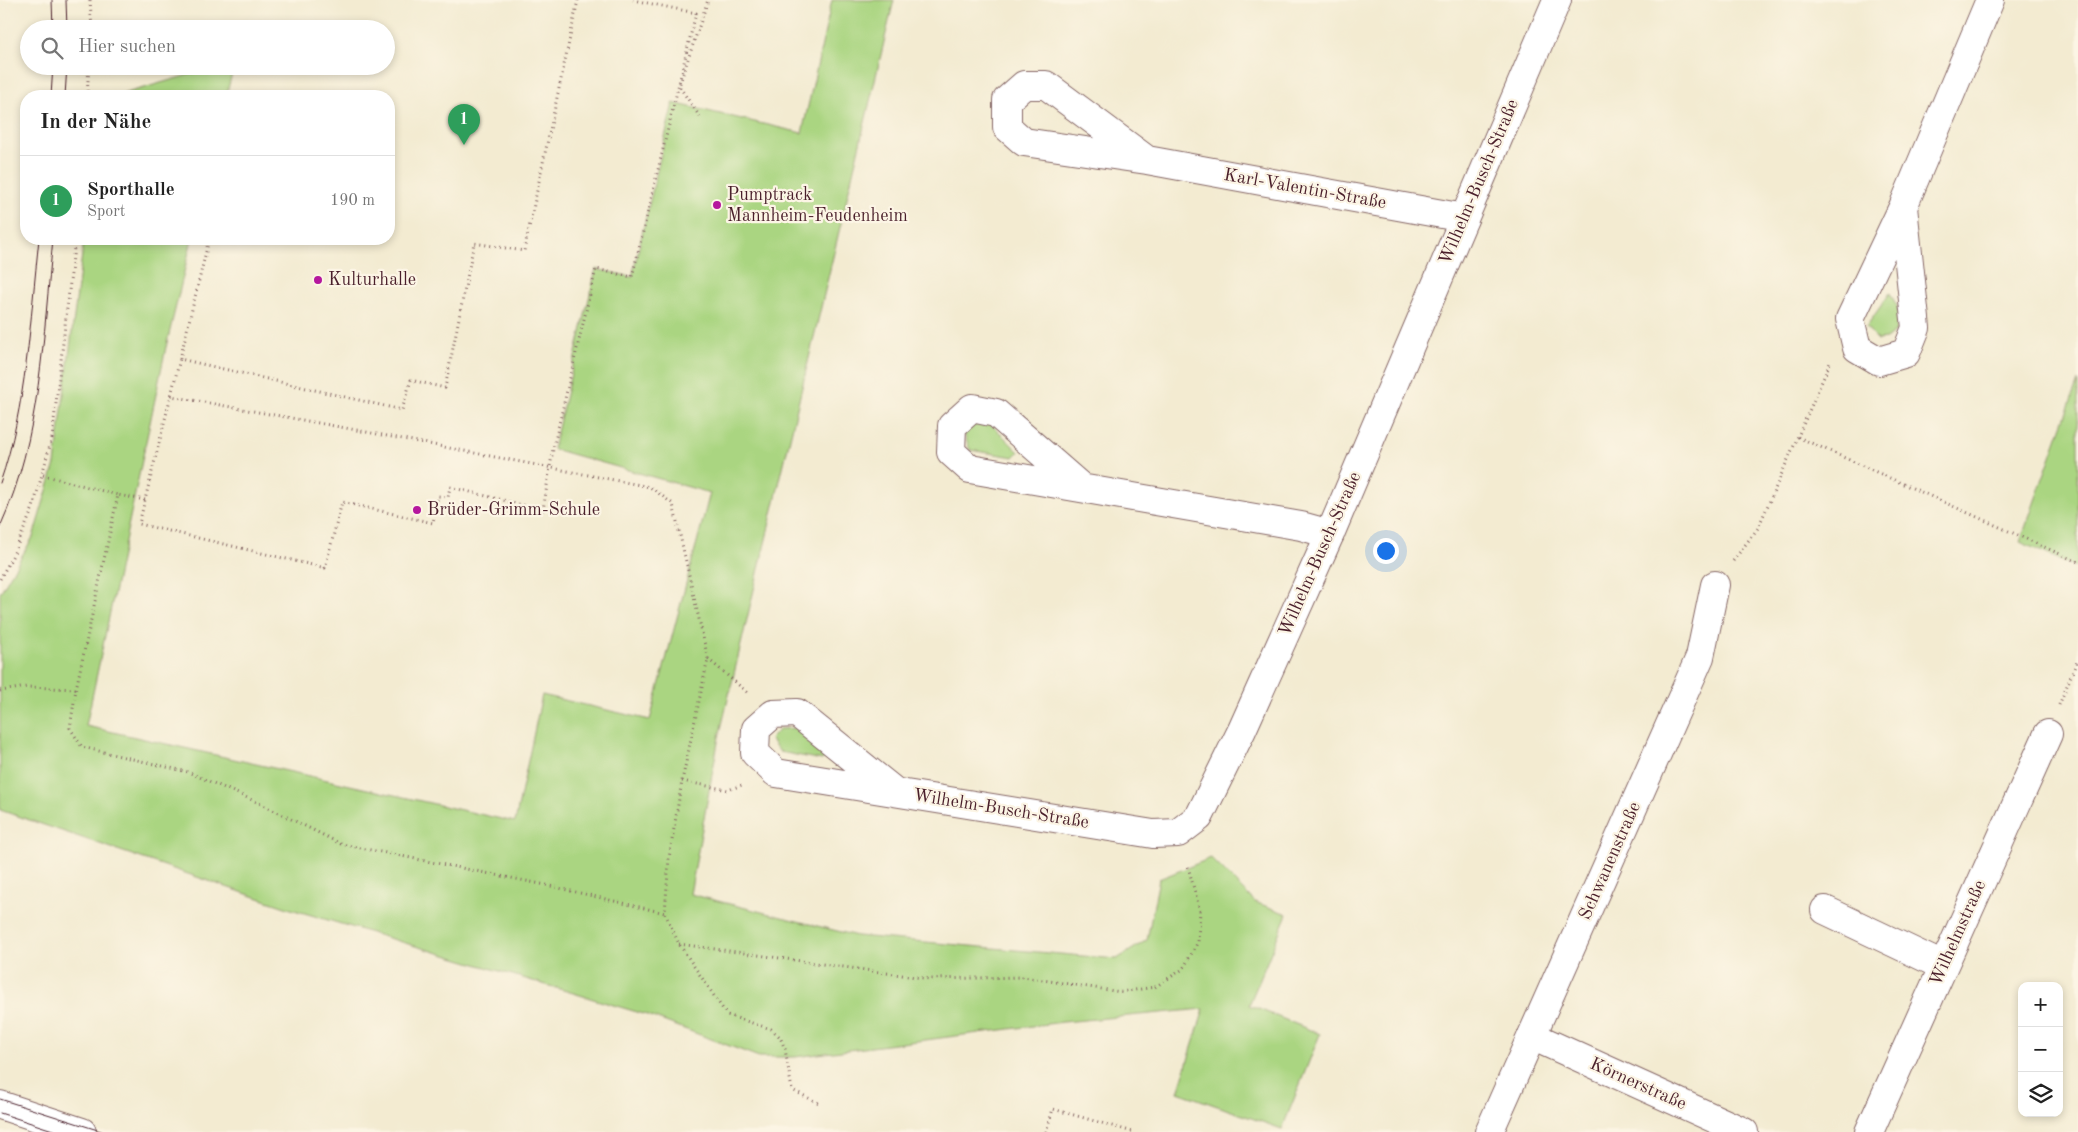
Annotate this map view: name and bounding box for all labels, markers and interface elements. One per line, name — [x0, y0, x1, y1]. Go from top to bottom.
search box — [20, 20, 395, 75]
icon: search — [38, 34, 66, 62]
text: Hier suchen — [78, 38, 176, 57]
street label: Wilhelm-Busch-Straße — [1436, 97, 1522, 267]
pin: 1 — [448, 104, 480, 145]
text: In der Nähe — [40, 112, 151, 133]
street label: Karl-Valentin-Straße — [1222, 166, 1388, 212]
text: Sporthalle — [87, 181, 175, 200]
place label: Pumptrack Mannheim-Feudenheim — [727, 186, 908, 225]
text: 1 — [51, 193, 61, 209]
text: 190 m — [330, 193, 375, 209]
marker: Pumptrack Mannheim-Feudenheim — [711, 199, 723, 211]
text: Sport — [87, 204, 125, 220]
place label: Kulturhalle — [328, 271, 416, 289]
marker: Kulturhalle — [312, 274, 324, 286]
street label: Wilhelm-Busch-Straße — [1276, 469, 1364, 639]
place label: Brüder-Grimm-Schule — [427, 501, 600, 519]
marker: Brüder-Grimm-Schule — [411, 504, 423, 516]
your location — [1373, 538, 1399, 564]
street label: Wilhelm-Busch-Straße — [912, 786, 1090, 832]
street label: Schwanenstraße — [1576, 799, 1644, 923]
street label: Wilhelmstraße — [1927, 877, 1989, 989]
map controls — [2018, 982, 2063, 1117]
button: + — [2018, 982, 2063, 1027]
button: − — [2018, 1027, 2063, 1072]
street label: Körnerstraße — [1587, 1055, 1689, 1113]
button: layers — [2018, 1072, 2063, 1117]

